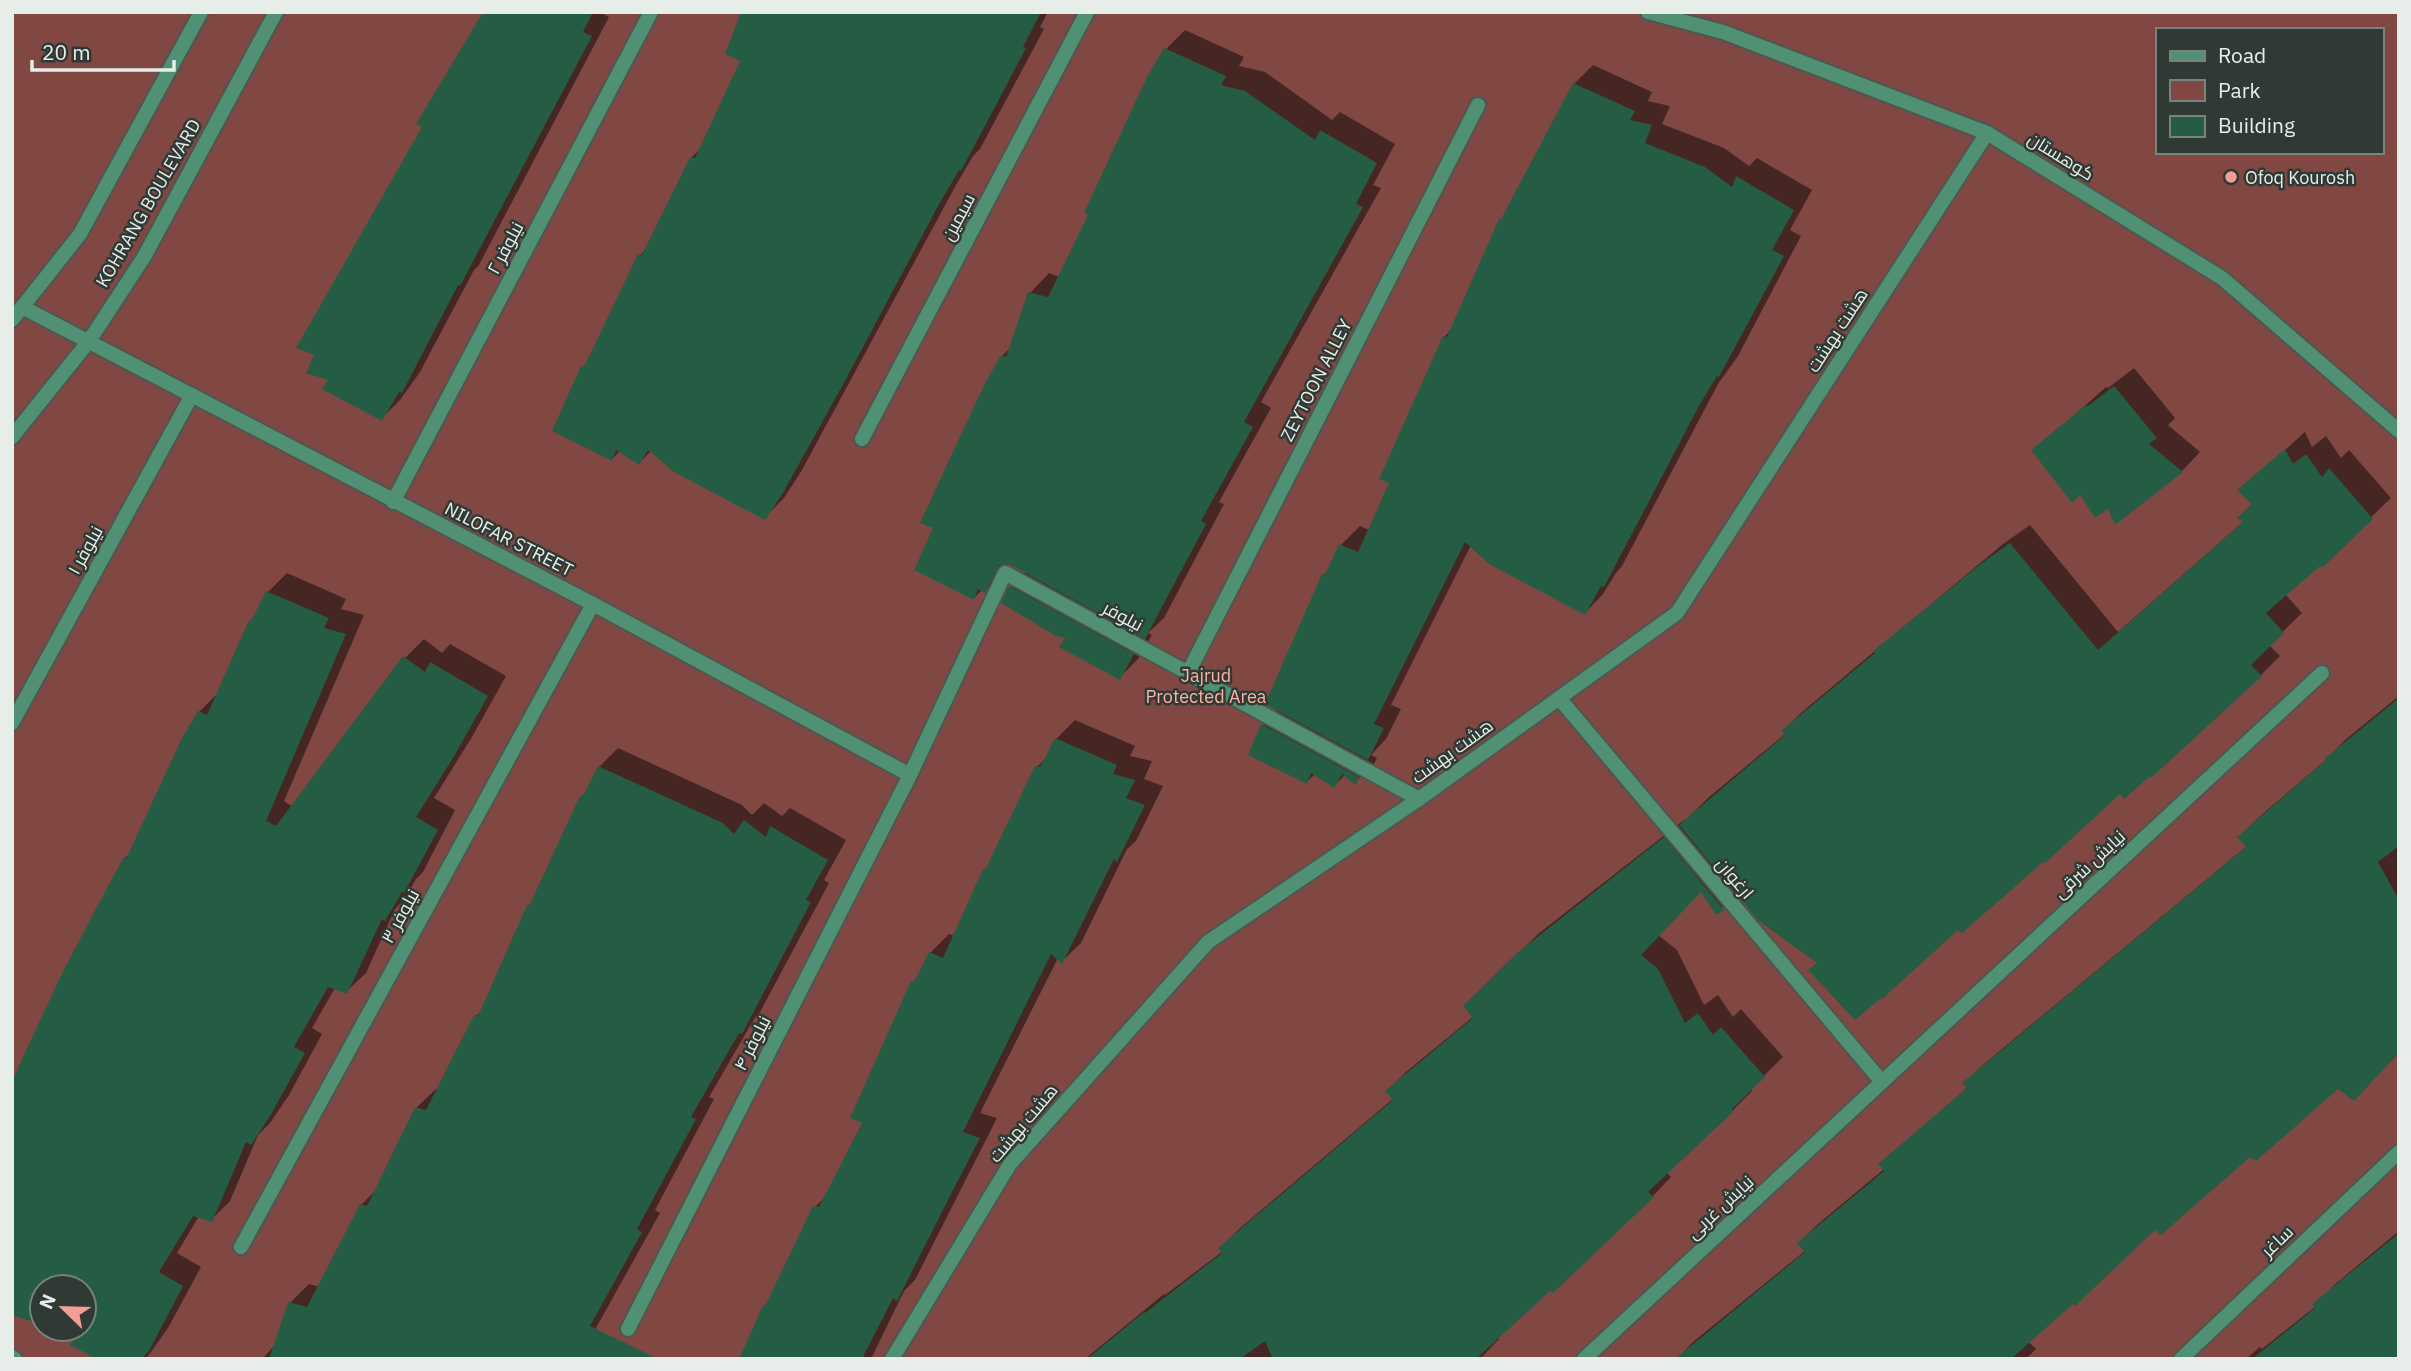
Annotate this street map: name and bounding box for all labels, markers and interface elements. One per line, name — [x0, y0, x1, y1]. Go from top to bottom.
scale bar — [32, 28, 173, 72]
legend — [2156, 28, 2383, 154]
text: 20 m — [42, 38, 91, 66]
text: Road — [2218, 41, 2266, 69]
text: Park — [2218, 76, 2261, 104]
text: Building — [2218, 111, 2295, 139]
street label: KOHRANG BOULEVARD — [90, 115, 206, 291]
street label: کوهستان — [2024, 127, 2098, 185]
place label: Ofoq Kourosh — [2245, 166, 2355, 189]
marker: Ofoq Kourosh — [2223, 169, 2239, 185]
street label: سیمین — [936, 189, 980, 245]
street label: نیلوفر ۲ — [482, 218, 528, 278]
street label: هشت بهشت — [1801, 284, 1873, 376]
street label: ZEYTOON ALLEY — [1275, 315, 1357, 445]
street label: NILOFAR STREET — [441, 497, 577, 581]
street label: نیلوفر ۱ — [62, 522, 108, 578]
street label: نیلوفر — [1098, 595, 1147, 636]
park label: Jajrud Protected Area — [1146, 664, 1267, 708]
street label: هشت بهشت — [1407, 714, 1497, 788]
street label: نیایش شرقی — [2048, 825, 2130, 903]
street label: ارغوان — [1711, 852, 1759, 904]
street label: نیلوفر ۳ — [376, 885, 424, 947]
street label: نیلوفر ۴ — [728, 1012, 776, 1074]
street label: هشت بهشت — [983, 1079, 1063, 1167]
street label: نیایش غربی — [1682, 1170, 1758, 1244]
street label: ساغر — [2255, 1220, 2298, 1263]
north arrow — [28, 1273, 98, 1343]
text: N — [34, 1290, 61, 1312]

